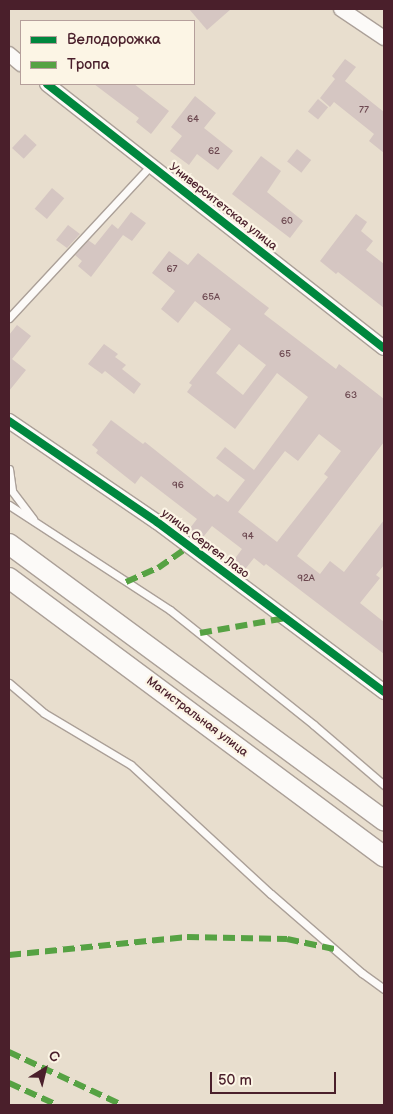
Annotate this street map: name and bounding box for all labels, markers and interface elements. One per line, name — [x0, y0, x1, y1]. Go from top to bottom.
legend — [20, 20, 195, 85]
text: Велодорожка — [67, 30, 161, 49]
text: Тропа — [67, 55, 110, 74]
house number: 77 — [359, 105, 369, 117]
house number: 64 — [187, 114, 199, 126]
house number: 62 — [208, 146, 220, 158]
street label: Университетская улица — [166, 160, 280, 254]
house number: 60 — [281, 216, 293, 228]
house number: 67 — [166, 264, 178, 276]
house number: 65А — [202, 292, 220, 304]
house number: 65 — [279, 349, 291, 361]
house number: 63 — [345, 390, 357, 402]
house number: 96 — [172, 480, 184, 492]
street label: улица Сергея Лазо — [158, 506, 252, 582]
house number: 94 — [242, 531, 254, 543]
house number: 92А — [297, 573, 315, 585]
street label: Магистральная улица — [143, 674, 251, 760]
north arrow — [20, 1044, 70, 1094]
text: С — [45, 1047, 63, 1066]
scale bar — [213, 1062, 339, 1094]
text: 50 m — [218, 1071, 252, 1090]

